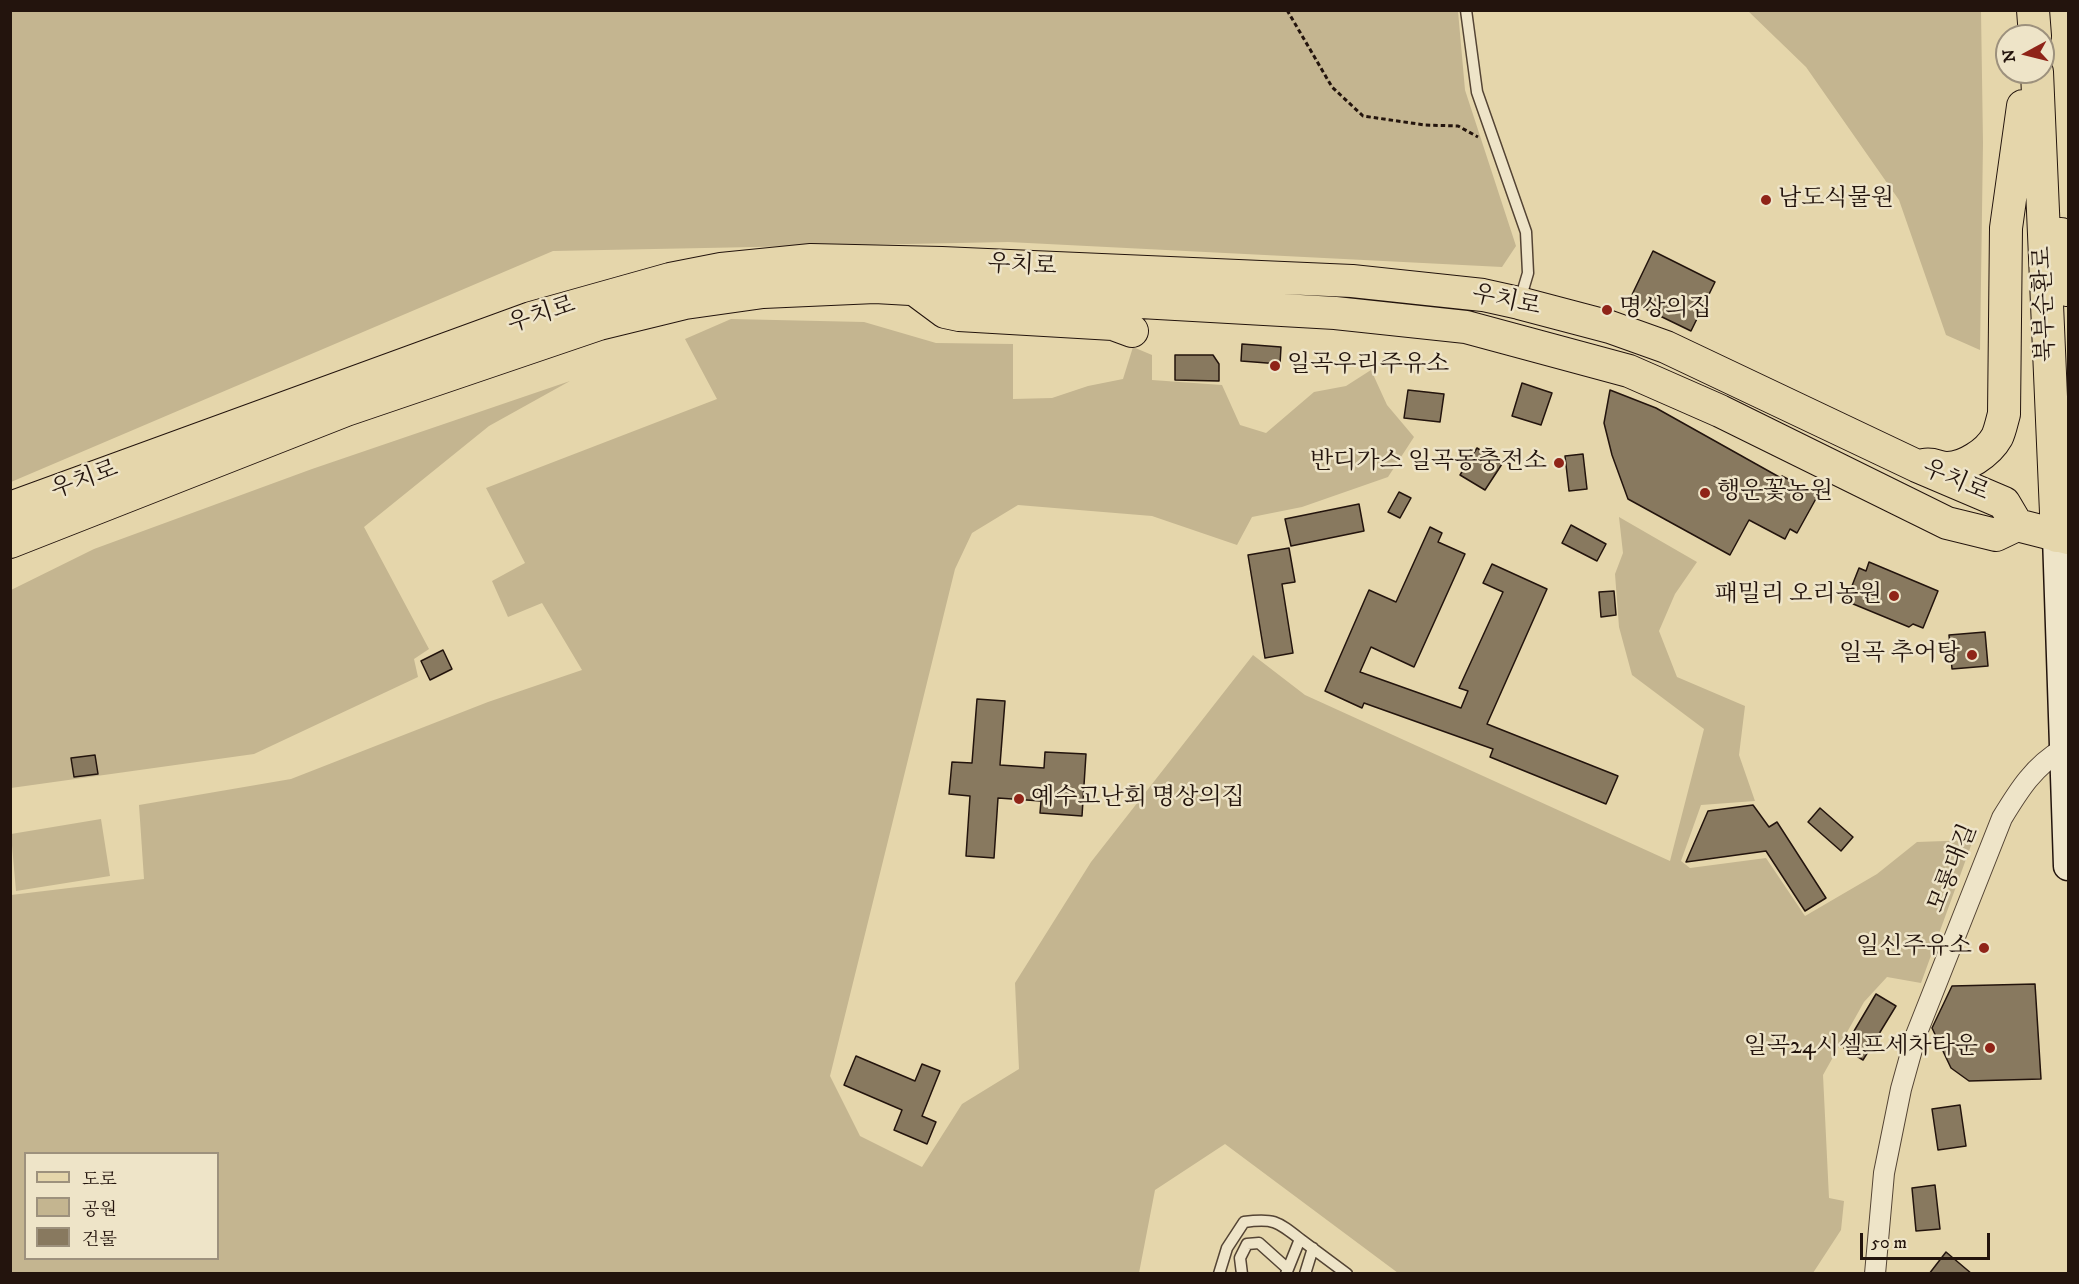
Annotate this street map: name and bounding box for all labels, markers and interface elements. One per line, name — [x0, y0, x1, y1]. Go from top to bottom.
north arrow — [1995, 24, 2055, 84]
text: N — [1998, 48, 2020, 64]
place label: 남도식물원 — [1778, 186, 1894, 214]
marker: 남도식물원 — [1759, 193, 1773, 207]
street label: 북부순환로 — [2030, 246, 2062, 362]
street label: 우치로 — [987, 251, 1057, 283]
street label: 우치로 — [1469, 281, 1543, 323]
street label: 우치로 — [504, 292, 580, 340]
place label: 명상의집 — [1619, 296, 1712, 324]
marker: 명상의집 — [1600, 303, 1614, 317]
place label: 일곡우리주유소 — [1287, 352, 1449, 380]
marker: 일곡우리주유소 — [1268, 359, 1282, 373]
place label: 반디가스 일곡동충전소 — [1310, 449, 1547, 477]
street label: 우치로 — [1917, 455, 1993, 509]
street label: 우치로 — [47, 456, 123, 506]
marker: 반디가스 일곡동충전소 — [1552, 456, 1566, 470]
place label: 행운꽃농원 — [1717, 479, 1833, 507]
marker: 행운꽃농원 — [1698, 486, 1712, 500]
place label: 패밀리 오리농원 — [1715, 582, 1882, 610]
marker: 패밀리 오리농원 — [1887, 589, 1901, 603]
place label: 일곡 추어탕 — [1839, 641, 1960, 669]
marker: 일곡 추어탕 — [1965, 648, 1979, 662]
place label: 예수고난회 명상의집 — [1031, 785, 1245, 813]
marker: 예수고난회 명상의집 — [1012, 792, 1026, 806]
street label: 모룡대길 — [1923, 821, 1985, 917]
place label: 일신주유소 — [1856, 934, 1972, 962]
marker: 일신주유소 — [1977, 941, 1991, 955]
place label: 일곡24시셀프세차타운 — [1744, 1034, 1978, 1062]
marker: 일곡24시셀프세차타운 — [1983, 1041, 1997, 1055]
legend — [24, 1152, 219, 1260]
text: 도로 — [82, 1169, 117, 1191]
text: 공원 — [82, 1199, 117, 1221]
scale bar — [1863, 1221, 1994, 1259]
text: 건물 — [82, 1229, 117, 1251]
text: 50 m — [1871, 1232, 1907, 1254]

